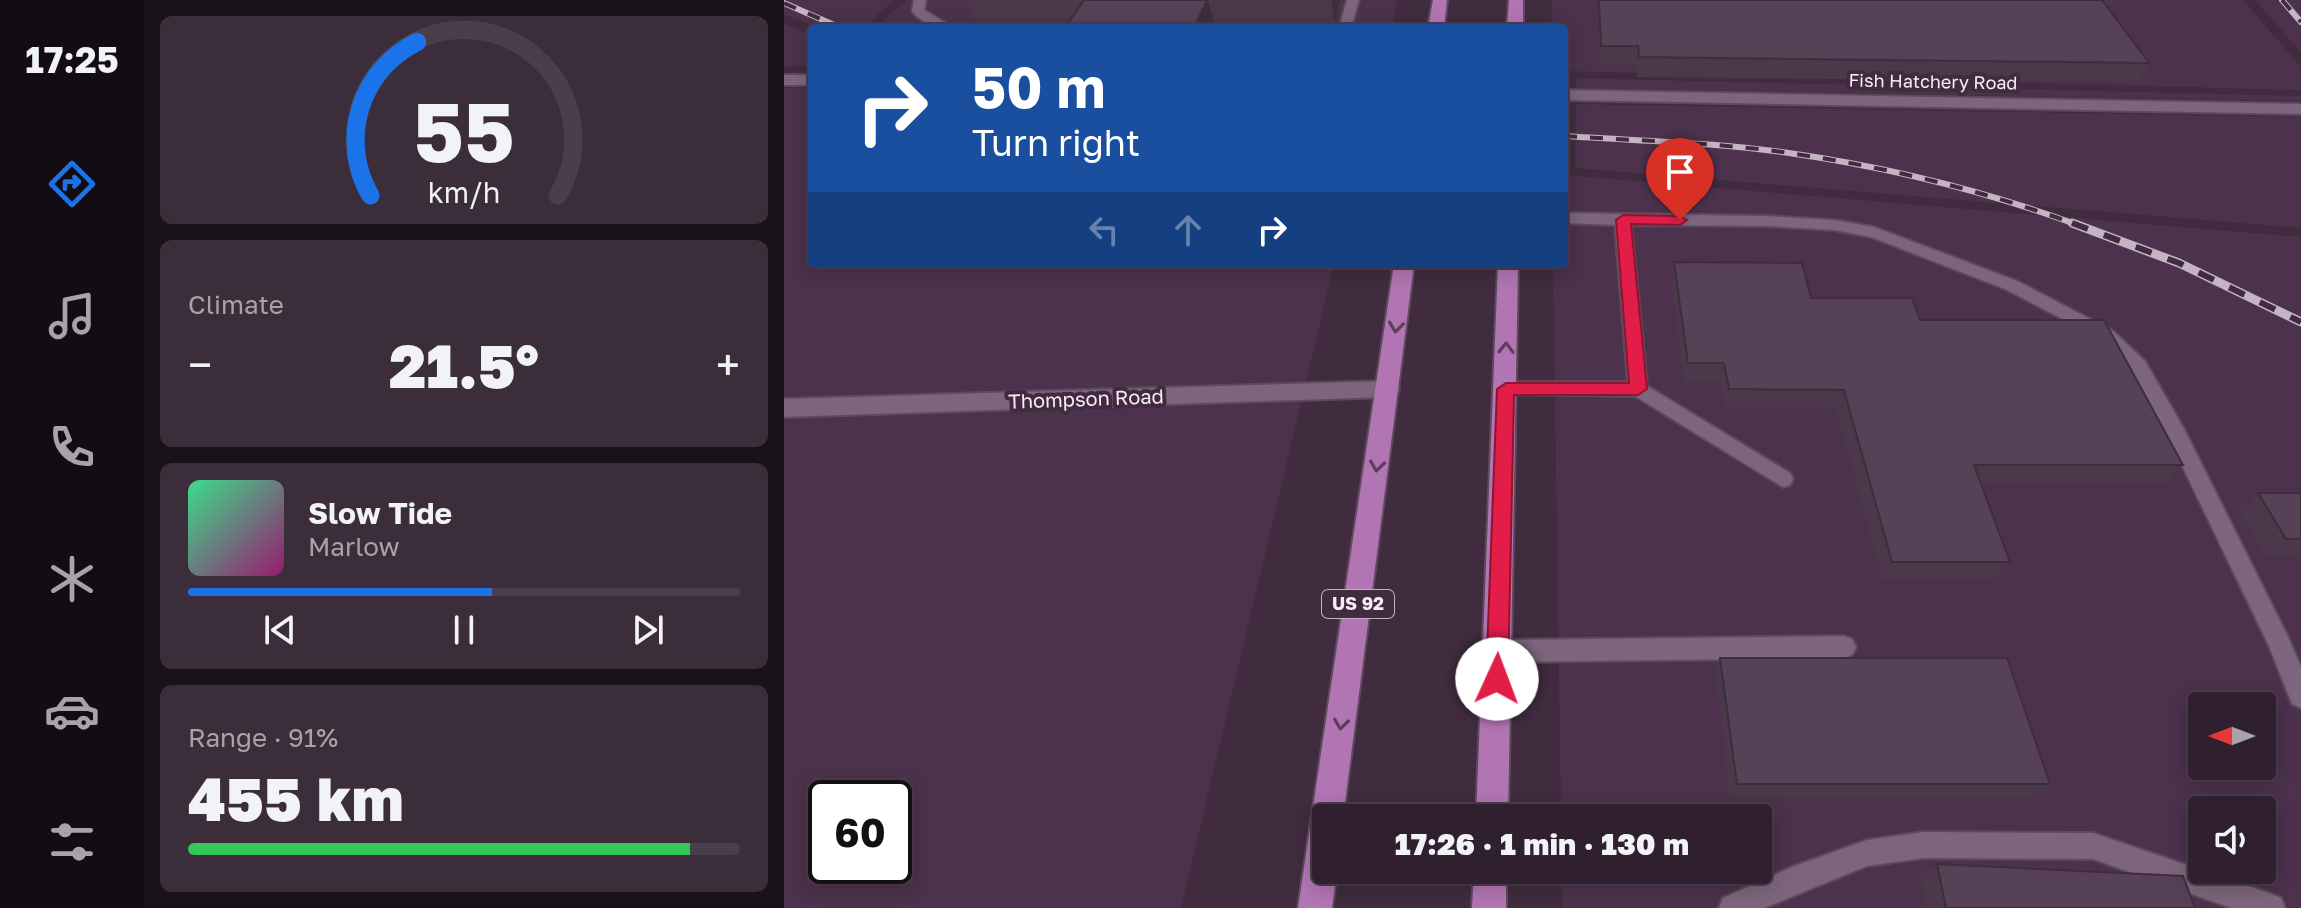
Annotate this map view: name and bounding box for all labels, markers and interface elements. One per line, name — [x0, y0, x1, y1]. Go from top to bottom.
text: 17:25 — [25, 38, 119, 81]
text: 50 m — [972, 53, 1106, 120]
icon: right — [840, 56, 944, 160]
street label: Fish Hatchery Road — [1848, 69, 2018, 93]
text: 55 — [413, 80, 515, 180]
text: Turn right — [972, 121, 1140, 164]
pin — [1646, 138, 1714, 220]
icon: arrive — [1658, 150, 1702, 194]
icon: directions — [44, 156, 100, 212]
text: km/h — [428, 175, 500, 209]
icon: left — [1082, 208, 1126, 252]
icon: ahead — [1166, 208, 1210, 252]
icon: right — [1250, 208, 1294, 252]
icon: music — [44, 288, 100, 344]
text: Climate — [188, 289, 284, 320]
one-way arrow — [1388, 320, 1405, 333]
text: 21.5° — [389, 329, 539, 401]
text: − — [188, 338, 212, 391]
text: + — [716, 338, 740, 391]
one-way arrow — [1498, 341, 1515, 354]
street label: Thompson Road — [1008, 383, 1164, 413]
icon: phone — [44, 419, 100, 475]
one-way arrow — [1369, 459, 1386, 473]
text: Slow Tide — [308, 495, 452, 531]
text: Marlow — [308, 531, 400, 562]
icon: climate — [44, 551, 100, 607]
road number: US 92 — [1322, 590, 1394, 618]
icon: previous — [258, 608, 302, 652]
icon: pause — [442, 608, 486, 652]
icon: next — [626, 608, 670, 652]
position arrow — [1455, 637, 1539, 721]
icon: car — [44, 683, 100, 739]
north arrow — [2188, 692, 2276, 780]
map controls — [2188, 692, 2276, 884]
one-way arrow — [1333, 717, 1350, 731]
text: Range · 91% — [188, 722, 338, 753]
text: 455 km — [188, 762, 404, 834]
speed limit sign: 60 — [808, 780, 912, 884]
button: sound — [2188, 796, 2276, 884]
icon: filters — [44, 814, 100, 870]
text: 17:26 · 1 min · 130 m — [1395, 826, 1689, 862]

